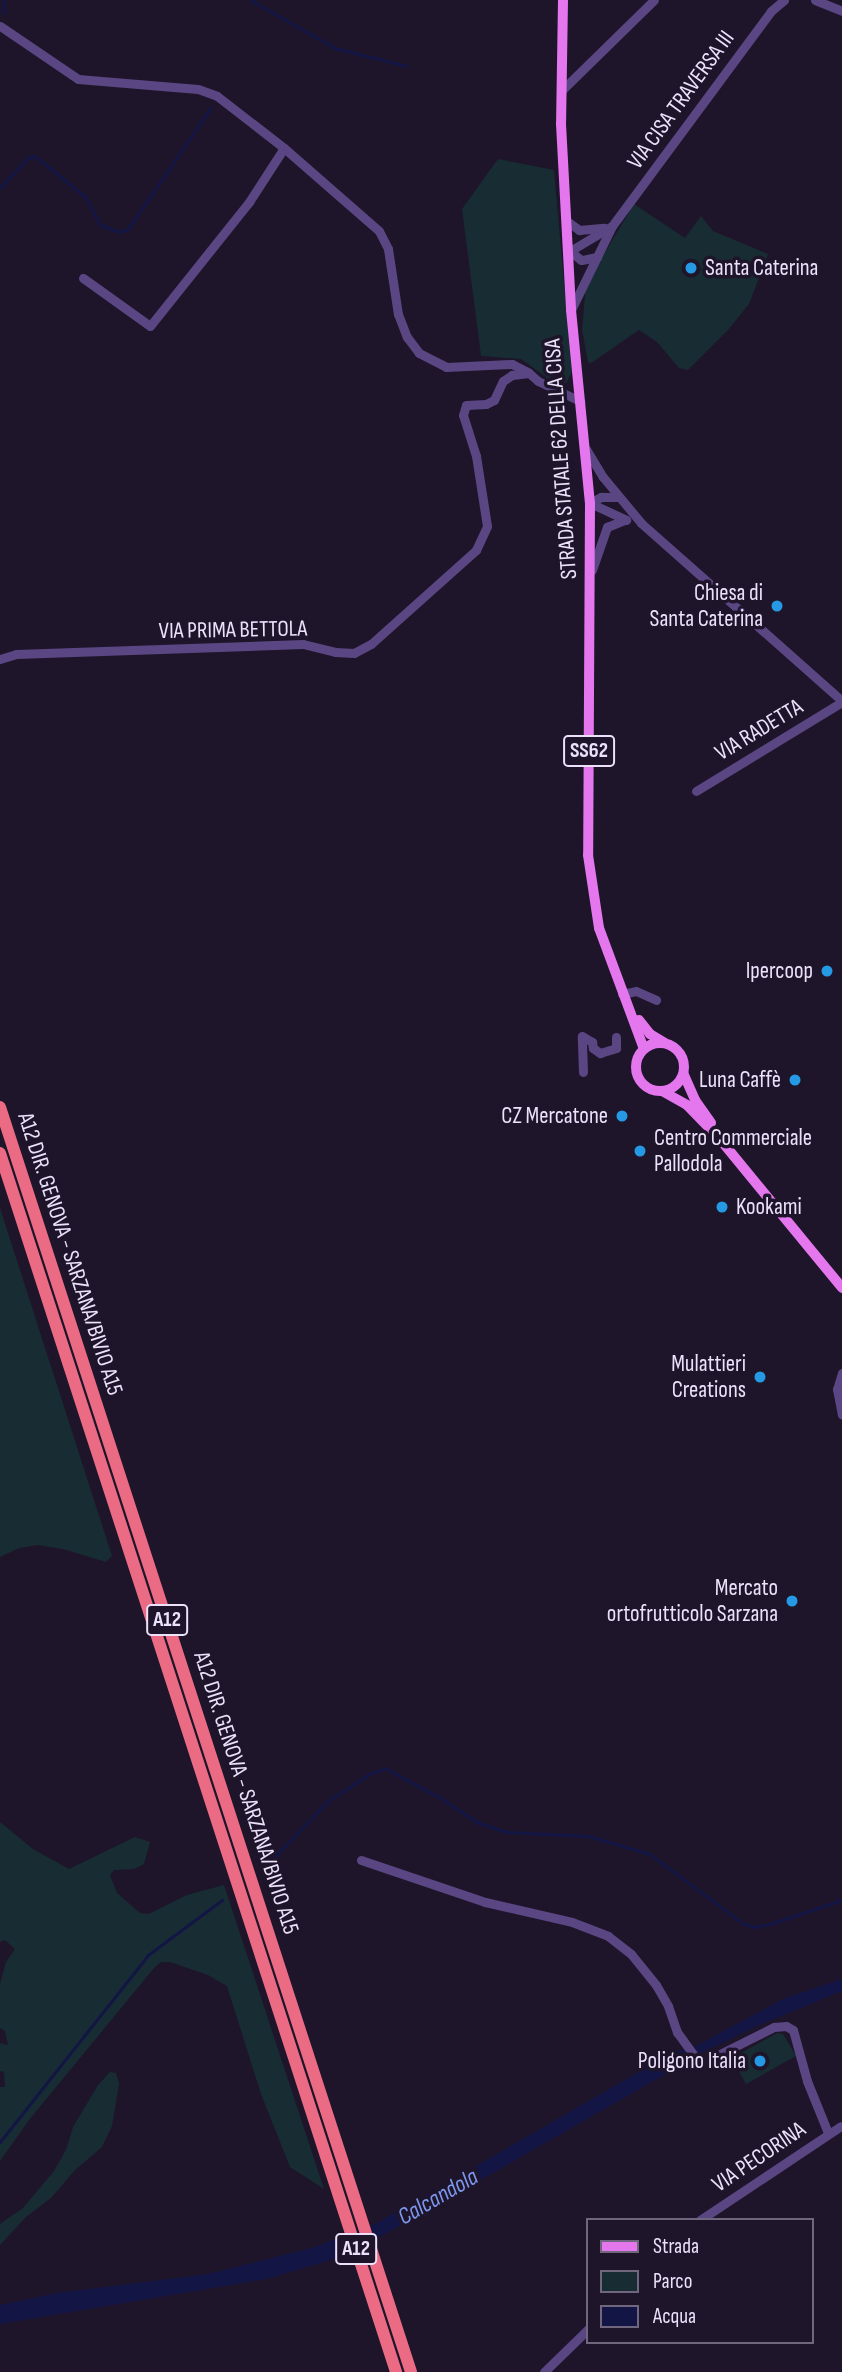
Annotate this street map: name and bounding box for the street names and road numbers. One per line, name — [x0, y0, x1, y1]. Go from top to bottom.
street label: VIA CISA TRAVERSA III — [622, 25, 740, 175]
street label: STRADA STATALE 62 DELLA CISA — [539, 338, 583, 580]
street label: VIA PRIMA BETTOLA — [158, 615, 308, 645]
street label: VIA RADETTA — [710, 693, 808, 767]
road number: SS62 — [563, 734, 615, 768]
street label: A12 DIR. GENOVA - SARZANA/BIVIO A15 — [11, 1109, 129, 1399]
road number: A12 — [146, 1602, 188, 1638]
street label: A12 DIR. GENOVA - SARZANA/BIVIO A15 — [187, 1648, 305, 1938]
street label: VIA PECORINA — [707, 2116, 811, 2198]
road number: A12 — [335, 2232, 377, 2266]

